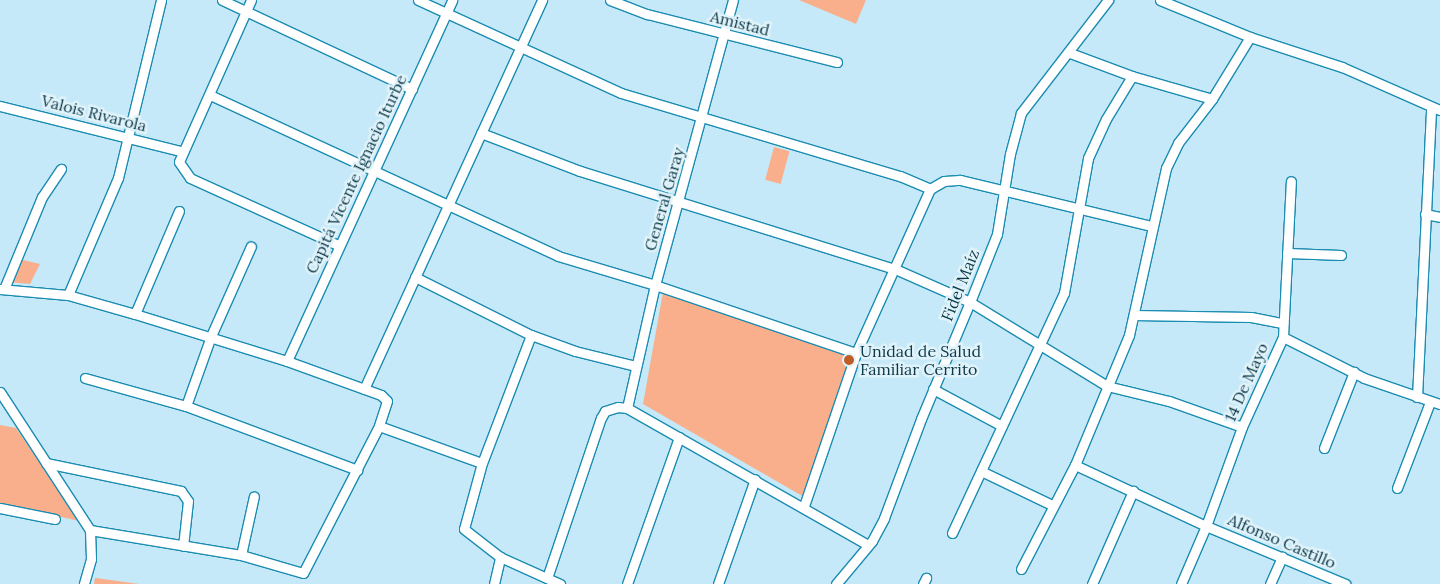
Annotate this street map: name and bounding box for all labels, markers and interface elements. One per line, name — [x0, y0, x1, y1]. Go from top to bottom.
street label: Amistad — [708, 6, 772, 40]
street label: Capitá Vicente Ignacio Iturbe — [301, 72, 411, 276]
street label: Valois Rivarola — [39, 91, 149, 135]
street label: General Garay — [640, 145, 688, 253]
street label: Fidel Maíz — [937, 246, 983, 324]
street label: 14 De Mayo — [1220, 340, 1272, 424]
place label: Unidad de Salud Familiar Cerrito — [860, 341, 981, 379]
marker: Unidad de Salud Familiar Cerrito — [842, 353, 856, 367]
street label: Alfonso Castillo — [1225, 510, 1339, 572]

